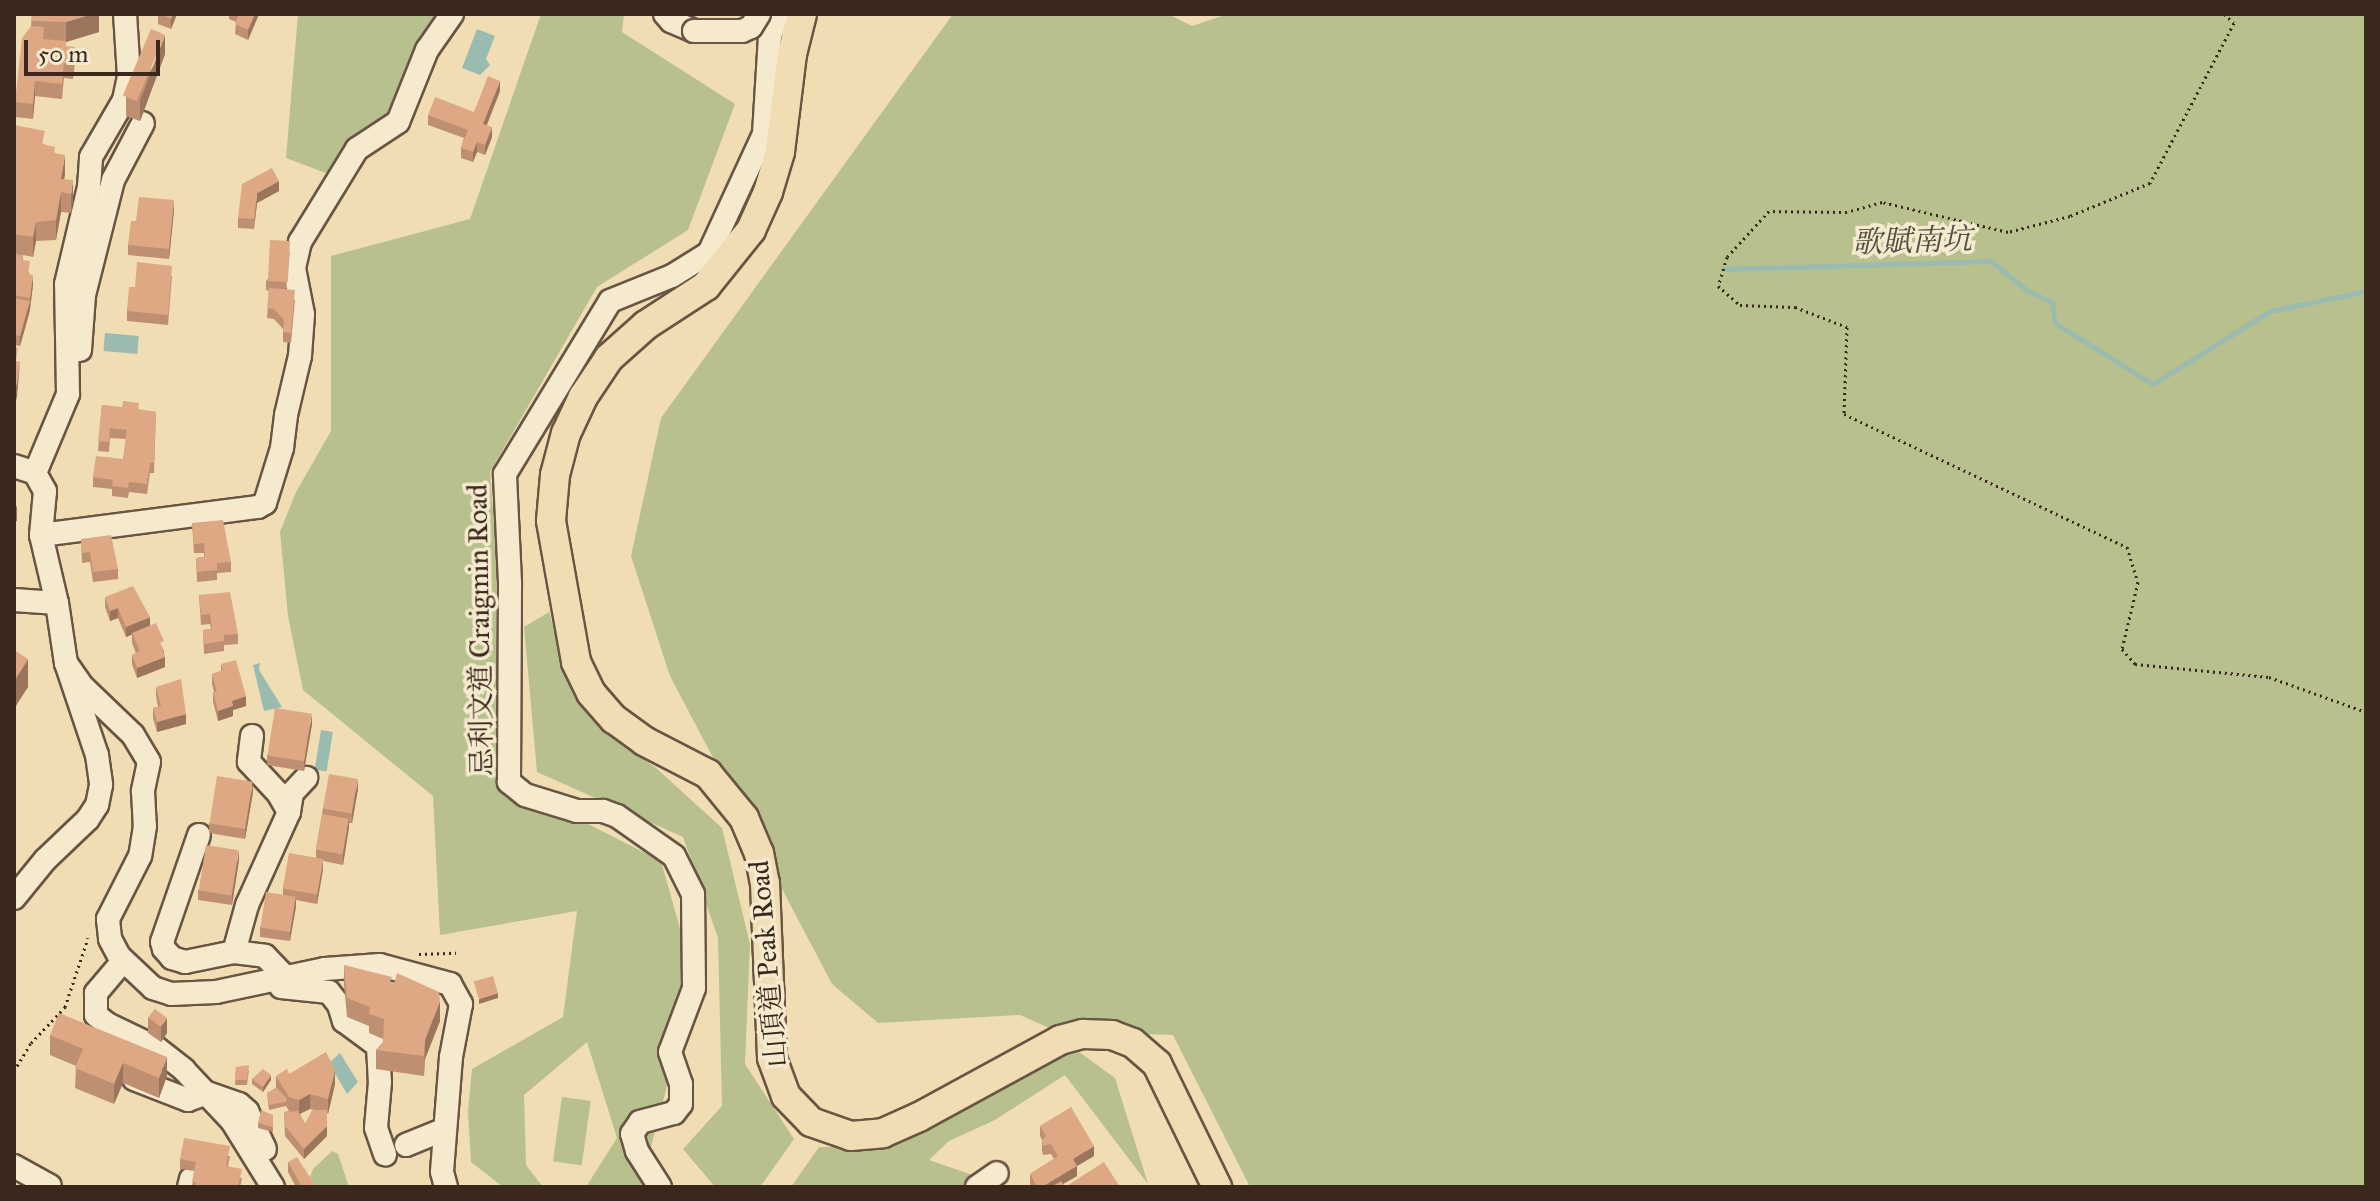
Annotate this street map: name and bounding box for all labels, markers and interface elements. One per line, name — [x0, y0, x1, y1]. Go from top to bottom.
scale bar — [28, 24, 164, 74]
text: 50 m — [38, 39, 88, 69]
water label: 歌賦南坑 — [1851, 221, 1973, 261]
street label: 忌利文道 Craigmin Road — [461, 484, 499, 776]
street label: 山頂道 Peak Road — [742, 859, 794, 1069]

